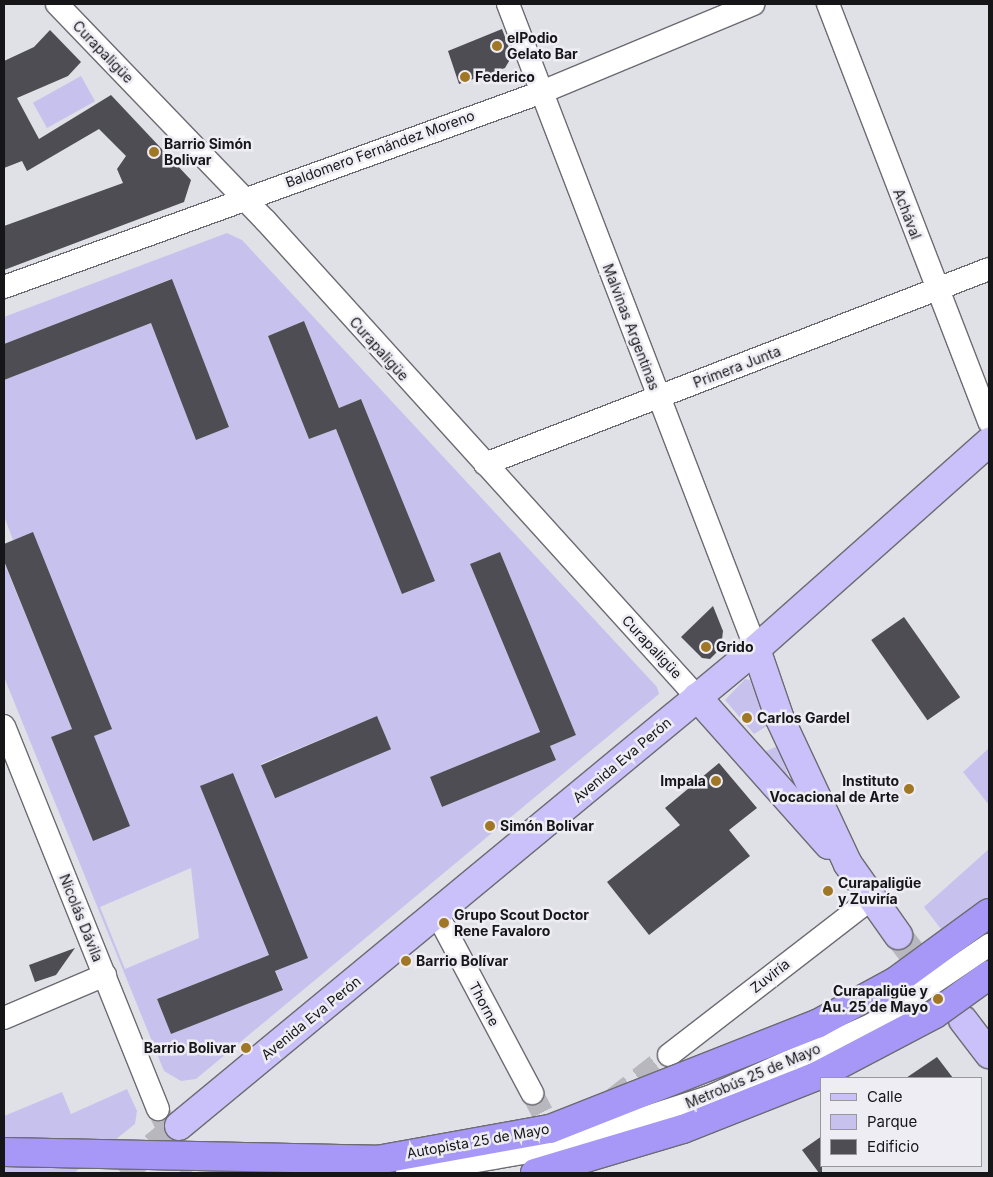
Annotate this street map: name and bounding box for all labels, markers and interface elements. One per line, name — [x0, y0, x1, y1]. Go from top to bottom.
street label: Curapaligüe — [69, 17, 137, 87]
place label: elPodio Gelato Bar — [507, 30, 578, 62]
marker: elPodio Gelato Bar — [491, 40, 503, 52]
place label: Federico — [475, 69, 535, 85]
marker: Federico — [459, 71, 471, 83]
street label: Baldomero Fernández Moreno — [283, 107, 477, 191]
place label: Barrio Simón Bolivar — [164, 136, 252, 168]
marker: Barrio Simón Bolivar — [148, 146, 160, 158]
street label: Achával — [890, 186, 924, 242]
street label: Malvinas Argentinas — [599, 261, 663, 393]
street label: Curapaligüe — [346, 314, 412, 384]
street label: Primera Junta — [691, 343, 783, 391]
street label: Curapaligüe — [619, 612, 685, 682]
place label: Grido — [716, 639, 754, 655]
marker: Grido — [700, 641, 712, 653]
place label: Carlos Gardel — [757, 710, 850, 726]
marker: Carlos Gardel — [741, 712, 753, 724]
street label: Avenida Eva Perón — [569, 714, 675, 806]
place label: Impala — [660, 773, 706, 789]
place label: Instituto Vocacional de Arte — [770, 773, 899, 806]
marker: Impala — [710, 775, 722, 787]
marker: Instituto Vocacional de Arte — [903, 783, 915, 795]
place label: Simón Bolivar — [500, 818, 594, 834]
marker: Simón Bolivar — [484, 820, 496, 832]
street label: Nicolás Dávila — [56, 872, 106, 964]
place label: Curapaligüe y Zuviría — [838, 875, 921, 908]
marker: Curapaligüe y Zuviría — [822, 885, 834, 897]
place label: Grupo Scout Doctor Rene Favaloro — [454, 907, 589, 940]
marker: Grupo Scout Doctor Rene Favaloro — [438, 917, 450, 929]
place label: Barrio Bolívar — [416, 953, 508, 969]
marker: Barrio Bolívar — [400, 955, 412, 967]
street label: Zuviría — [747, 956, 793, 996]
street label: Avenida Eva Perón — [258, 973, 364, 1063]
street label: Thorne — [465, 979, 503, 1029]
place label: Curapaligüe y Au. 25 de Mayo — [822, 983, 928, 1016]
marker: Curapaligüe y Au. 25 de Mayo — [932, 993, 944, 1005]
place label: Barrio Bolivar — [144, 1040, 236, 1056]
street label: Metrobús 25 de Mayo — [683, 1040, 823, 1112]
marker: Barrio Bolivar — [240, 1042, 252, 1054]
legend — [820, 1077, 983, 1167]
text: Calle — [867, 1087, 902, 1106]
text: Parque — [867, 1112, 917, 1131]
street label: Autopista 25 de Mayo — [405, 1120, 551, 1162]
text: Edificio — [867, 1137, 919, 1156]

